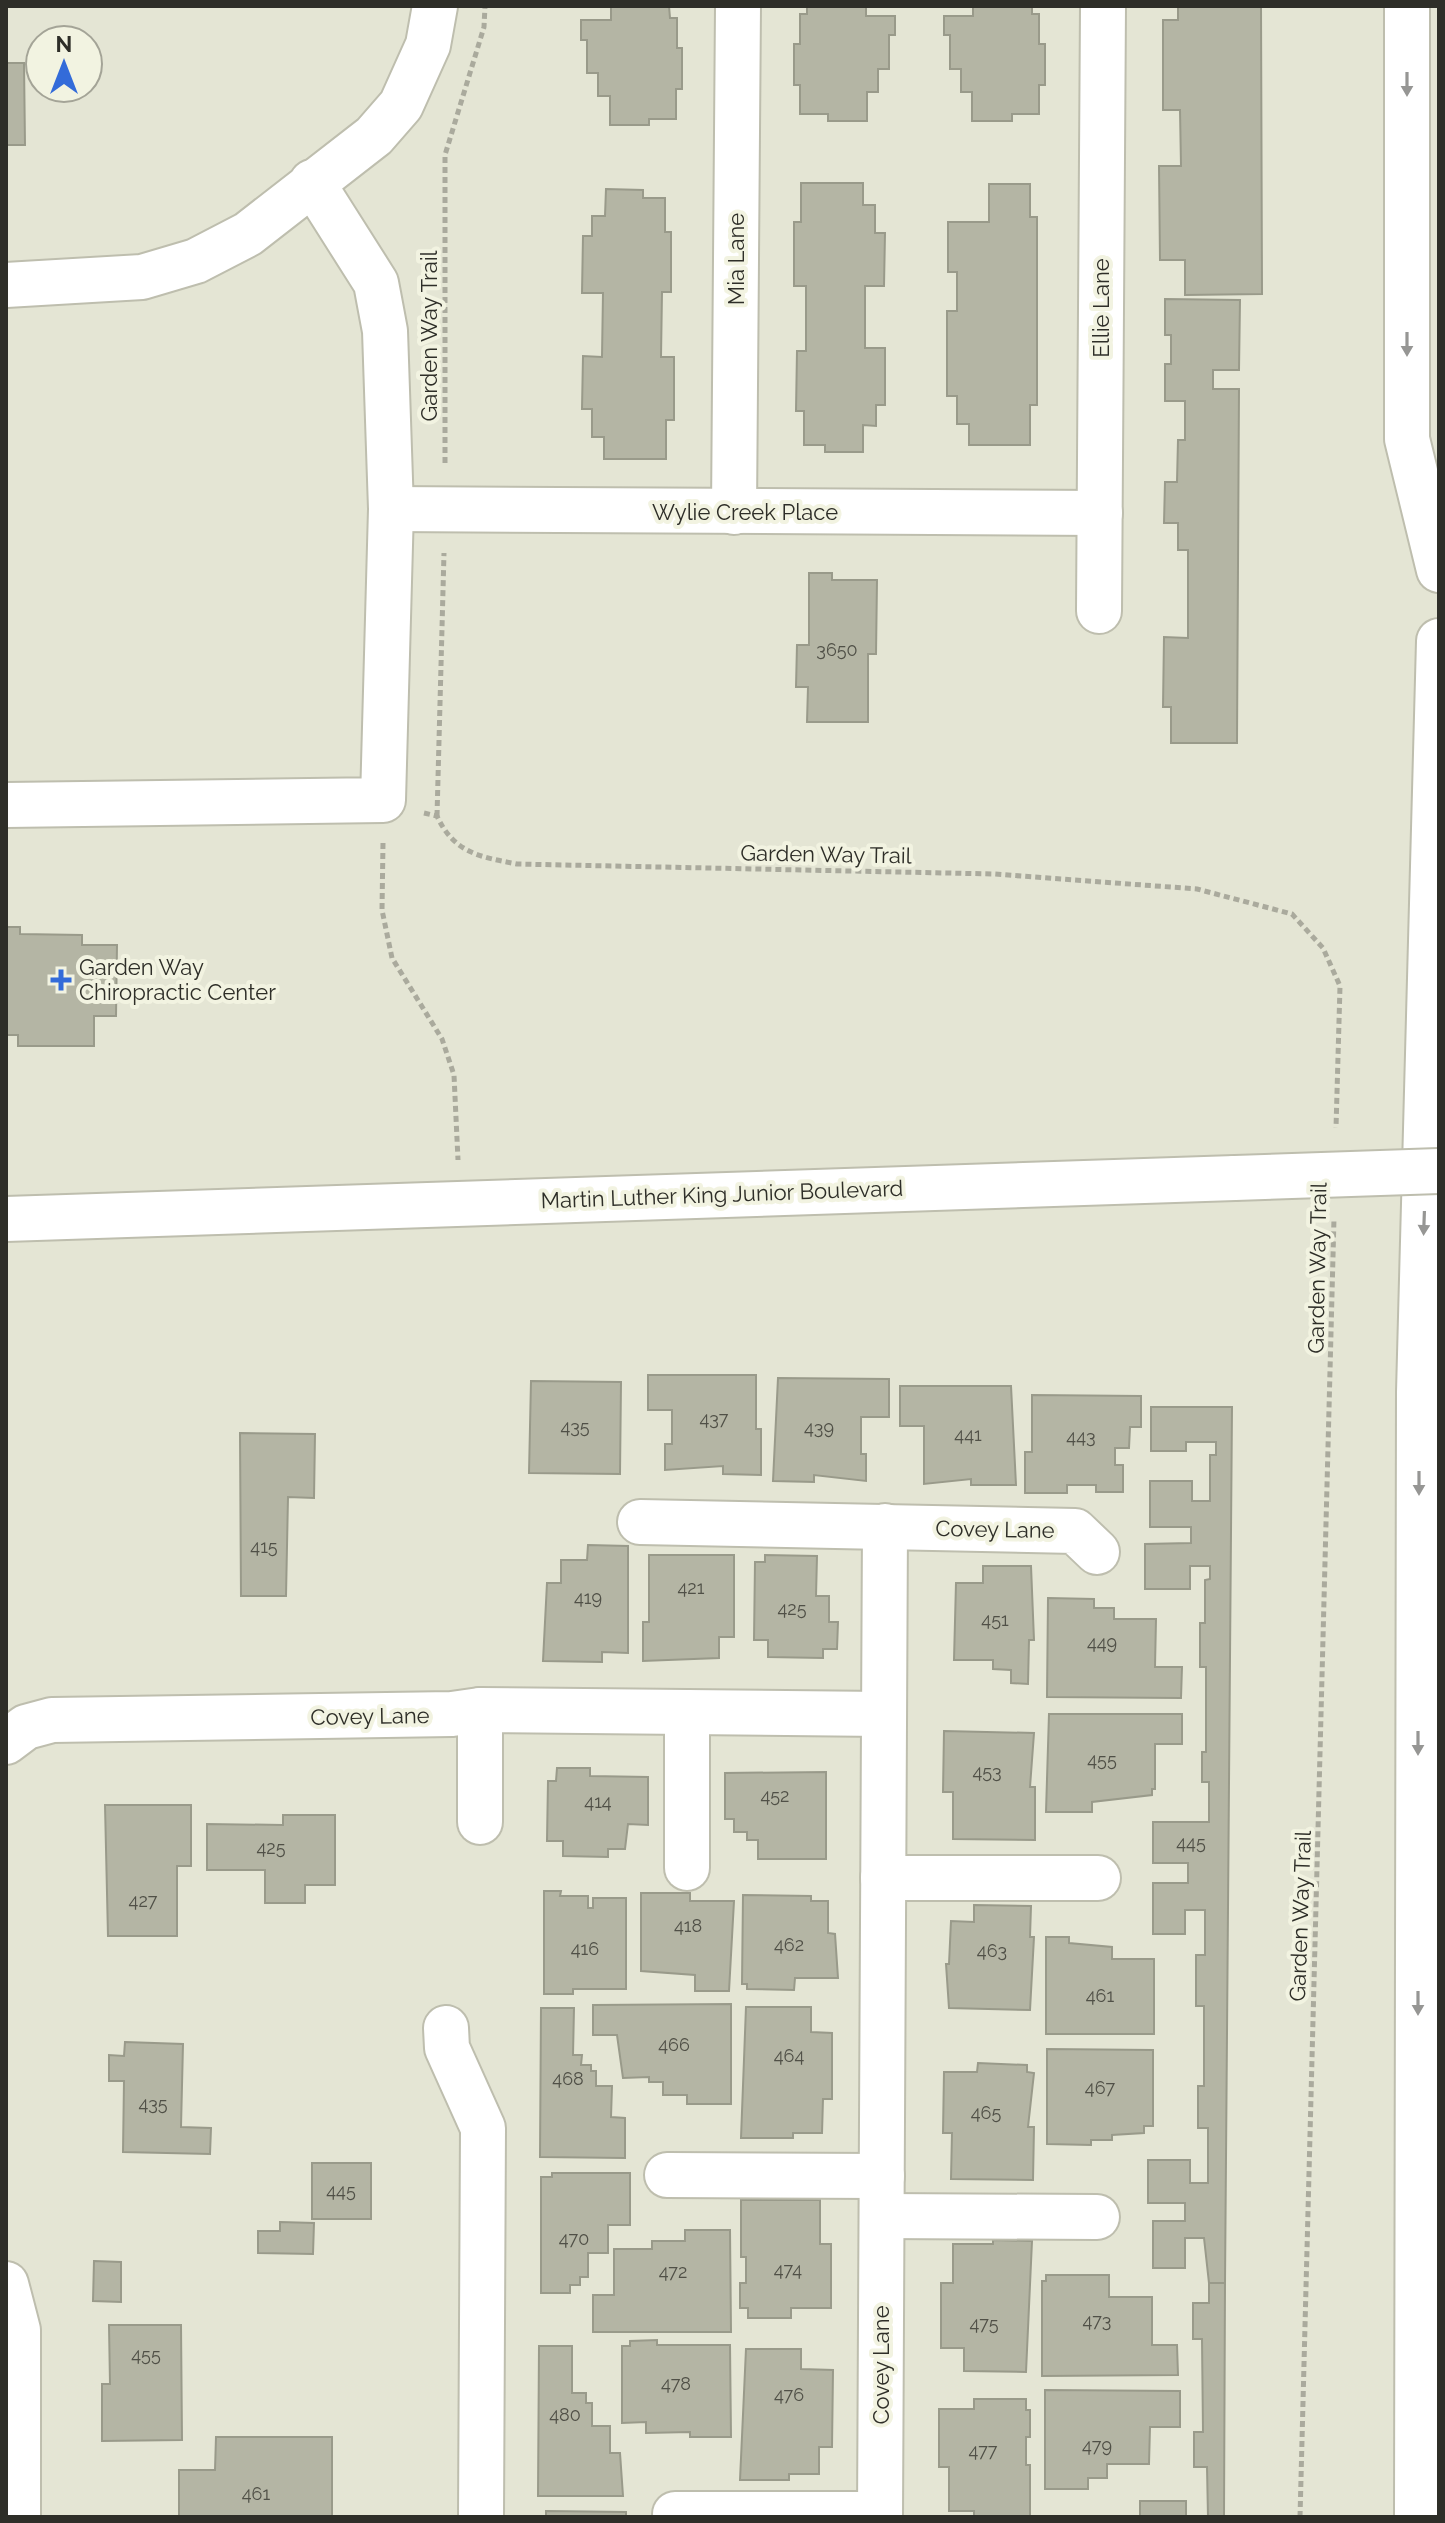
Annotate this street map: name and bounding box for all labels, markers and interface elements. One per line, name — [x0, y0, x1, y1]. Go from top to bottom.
north arrow — [24, 24, 104, 104]
text: N — [56, 31, 72, 57]
one-way arrow — [1401, 72, 1413, 97]
street label: Mia Lane — [723, 213, 749, 305]
street label: Garden Way Trail — [416, 250, 442, 422]
street label: Ellie Lane — [1088, 258, 1114, 358]
one-way arrow — [1401, 332, 1413, 357]
street label: Wylie Creek Place — [652, 499, 838, 525]
house number: 3650 — [816, 639, 858, 660]
street label: Garden Way Trail — [740, 840, 912, 868]
place label: Garden Way Chiropractic Center — [79, 954, 276, 1005]
marker: Garden Way Chiropractic Center — [50, 969, 72, 991]
street label: Martin Luther King Junior Boulevard — [540, 1175, 904, 1213]
street label: Garden Way Trail — [1303, 1182, 1331, 1354]
one-way arrow — [1417, 1211, 1430, 1236]
house number: 437 — [700, 1408, 729, 1429]
house number: 435 — [560, 1416, 590, 1437]
house number: 439 — [804, 1417, 834, 1438]
house number: 441 — [954, 1424, 982, 1445]
house number: 443 — [1066, 1426, 1096, 1447]
one-way arrow — [1413, 1471, 1425, 1496]
street label: Covey Lane — [935, 1515, 1055, 1543]
house number: 415 — [250, 1536, 278, 1557]
house number: 421 — [678, 1577, 705, 1598]
house number: 419 — [574, 1587, 602, 1608]
house number: 425 — [777, 1598, 807, 1619]
house number: 451 — [981, 1609, 1009, 1630]
house number: 449 — [1087, 1632, 1117, 1653]
street label: Covey Lane — [310, 1702, 430, 1730]
one-way arrow — [1412, 1731, 1424, 1756]
house number: 455 — [1087, 1749, 1117, 1770]
house number: 453 — [972, 1761, 1002, 1782]
house number: 452 — [760, 1785, 790, 1806]
house number: 414 — [584, 1791, 612, 1812]
street label: Garden Way Trail — [1284, 1830, 1316, 2002]
house number: 445 — [1176, 1832, 1206, 1853]
house number: 425 — [256, 1837, 286, 1858]
house number: 427 — [129, 1890, 158, 1911]
house number: 418 — [674, 1915, 702, 1936]
house number: 462 — [774, 1934, 804, 1955]
house number: 416 — [571, 1938, 599, 1959]
house number: 463 — [977, 1940, 1007, 1961]
house number: 461 — [1086, 1985, 1114, 2006]
one-way arrow — [1412, 1991, 1424, 2016]
house number: 466 — [658, 2034, 690, 2055]
house number: 464 — [774, 2045, 804, 2066]
house number: 468 — [552, 2068, 584, 2089]
house number: 467 — [1085, 2077, 1116, 2098]
house number: 435 — [138, 2093, 168, 2114]
house number: 465 — [971, 2102, 1001, 2123]
house number: 445 — [326, 2180, 356, 2201]
house number: 470 — [559, 2228, 589, 2249]
house number: 474 — [774, 2259, 802, 2280]
house number: 472 — [659, 2261, 687, 2282]
street label: Covey Lane — [868, 2305, 894, 2425]
house number: 473 — [1083, 2310, 1111, 2331]
house number: 475 — [970, 2313, 999, 2334]
house number: 455 — [131, 2344, 161, 2365]
house number: 478 — [661, 2373, 691, 2394]
house number: 476 — [774, 2384, 804, 2405]
house number: 480 — [549, 2404, 581, 2425]
house number: 479 — [1082, 2435, 1112, 2456]
house number: 477 — [969, 2440, 998, 2461]
house number: 461 — [242, 2483, 270, 2504]

